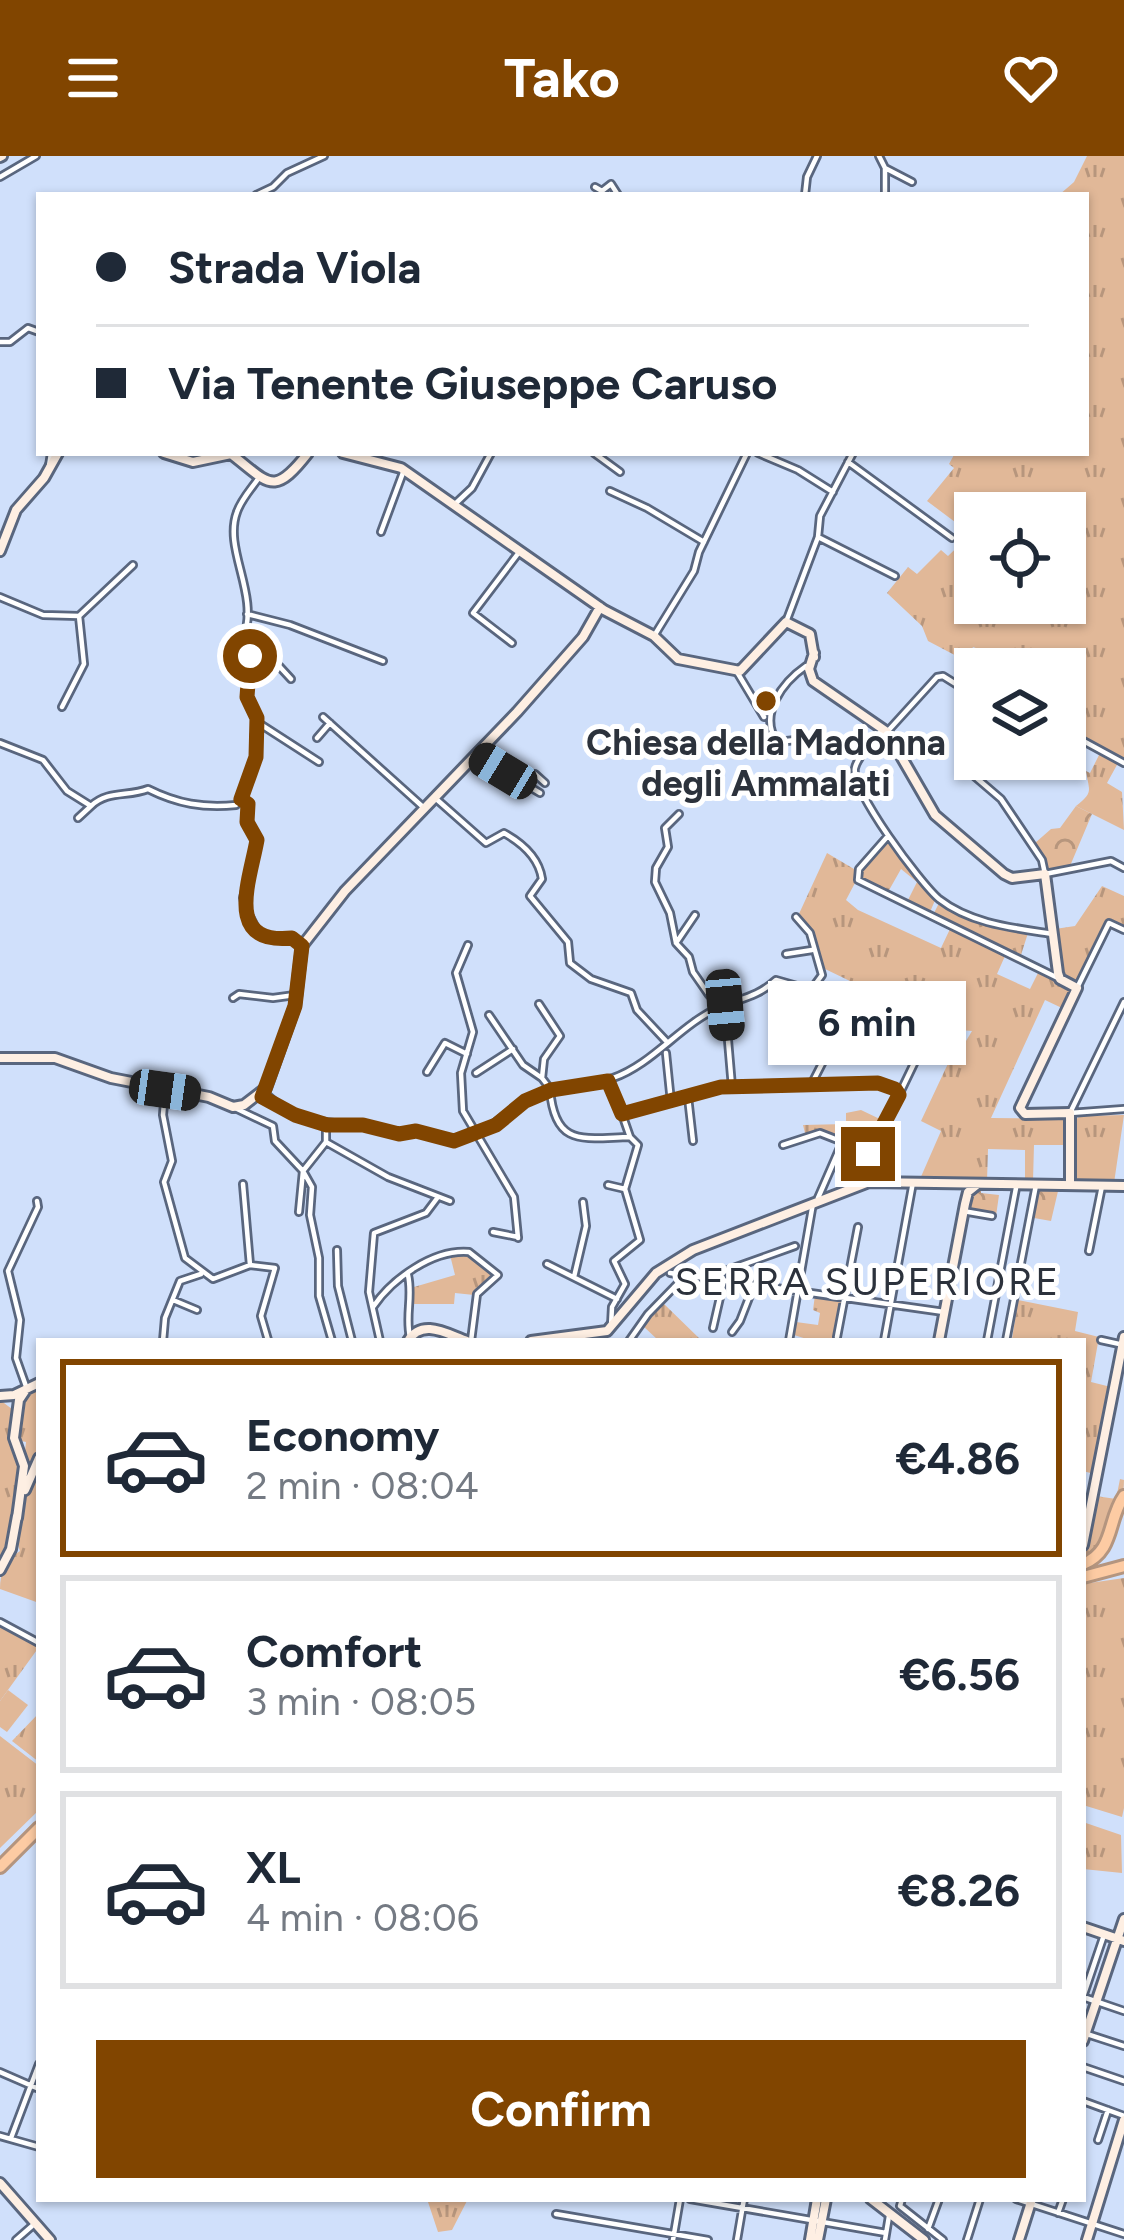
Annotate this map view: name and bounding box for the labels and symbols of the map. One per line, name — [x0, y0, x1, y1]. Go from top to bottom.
route start — [223, 629, 277, 683]
marker: Chiesa della Madonna degli Ammalati — [753, 688, 779, 714]
place label: Chiesa della Madonna degli Ammalati — [586, 721, 946, 805]
car — [463, 737, 543, 805]
car — [704, 968, 746, 1042]
callout: 6 min — [769, 980, 967, 1064]
car — [127, 1067, 203, 1113]
route end — [841, 1127, 895, 1181]
district label: SERRA SUPERIORE — [675, 1258, 1061, 1305]

